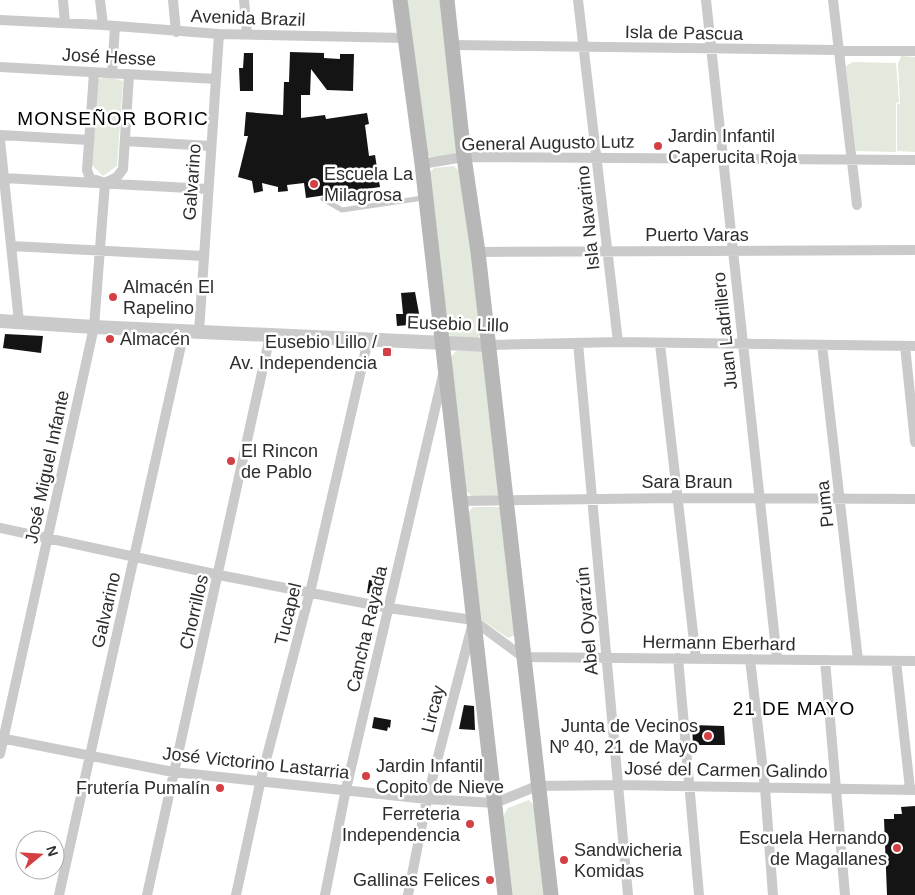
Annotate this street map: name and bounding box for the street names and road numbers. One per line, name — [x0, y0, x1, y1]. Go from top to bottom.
street label: Avenida Brazil — [190, 6, 306, 30]
street label: Isla de Pascua — [625, 22, 744, 44]
street label: José Hesse — [62, 45, 156, 69]
street label: General Augusto Lutz — [461, 131, 635, 155]
street label: Galvarino — [179, 143, 205, 221]
street label: Isla Navarino — [573, 165, 603, 271]
street label: Puerto Varas — [645, 225, 749, 245]
street label: Juan Ladrillero — [709, 271, 741, 391]
street label: Eusebio Lillo — [407, 312, 509, 336]
street label: José Miguel Infante — [21, 389, 73, 545]
street label: Sara Braun — [641, 472, 733, 492]
street label: Puma — [812, 479, 837, 528]
street label: Cancha Rayada — [343, 563, 391, 694]
street label: Abel Oyarzún — [572, 566, 602, 676]
street label: Galvarino — [88, 570, 124, 650]
street label: Chorrillos — [176, 573, 212, 651]
street label: Tucapel — [271, 581, 305, 647]
street label: Hermann Eberhard — [642, 632, 796, 654]
street label: Lircay — [417, 683, 449, 735]
street label: José Victorino Lastarria — [162, 743, 351, 783]
street label: José del Carmen Galindo — [624, 758, 828, 782]

